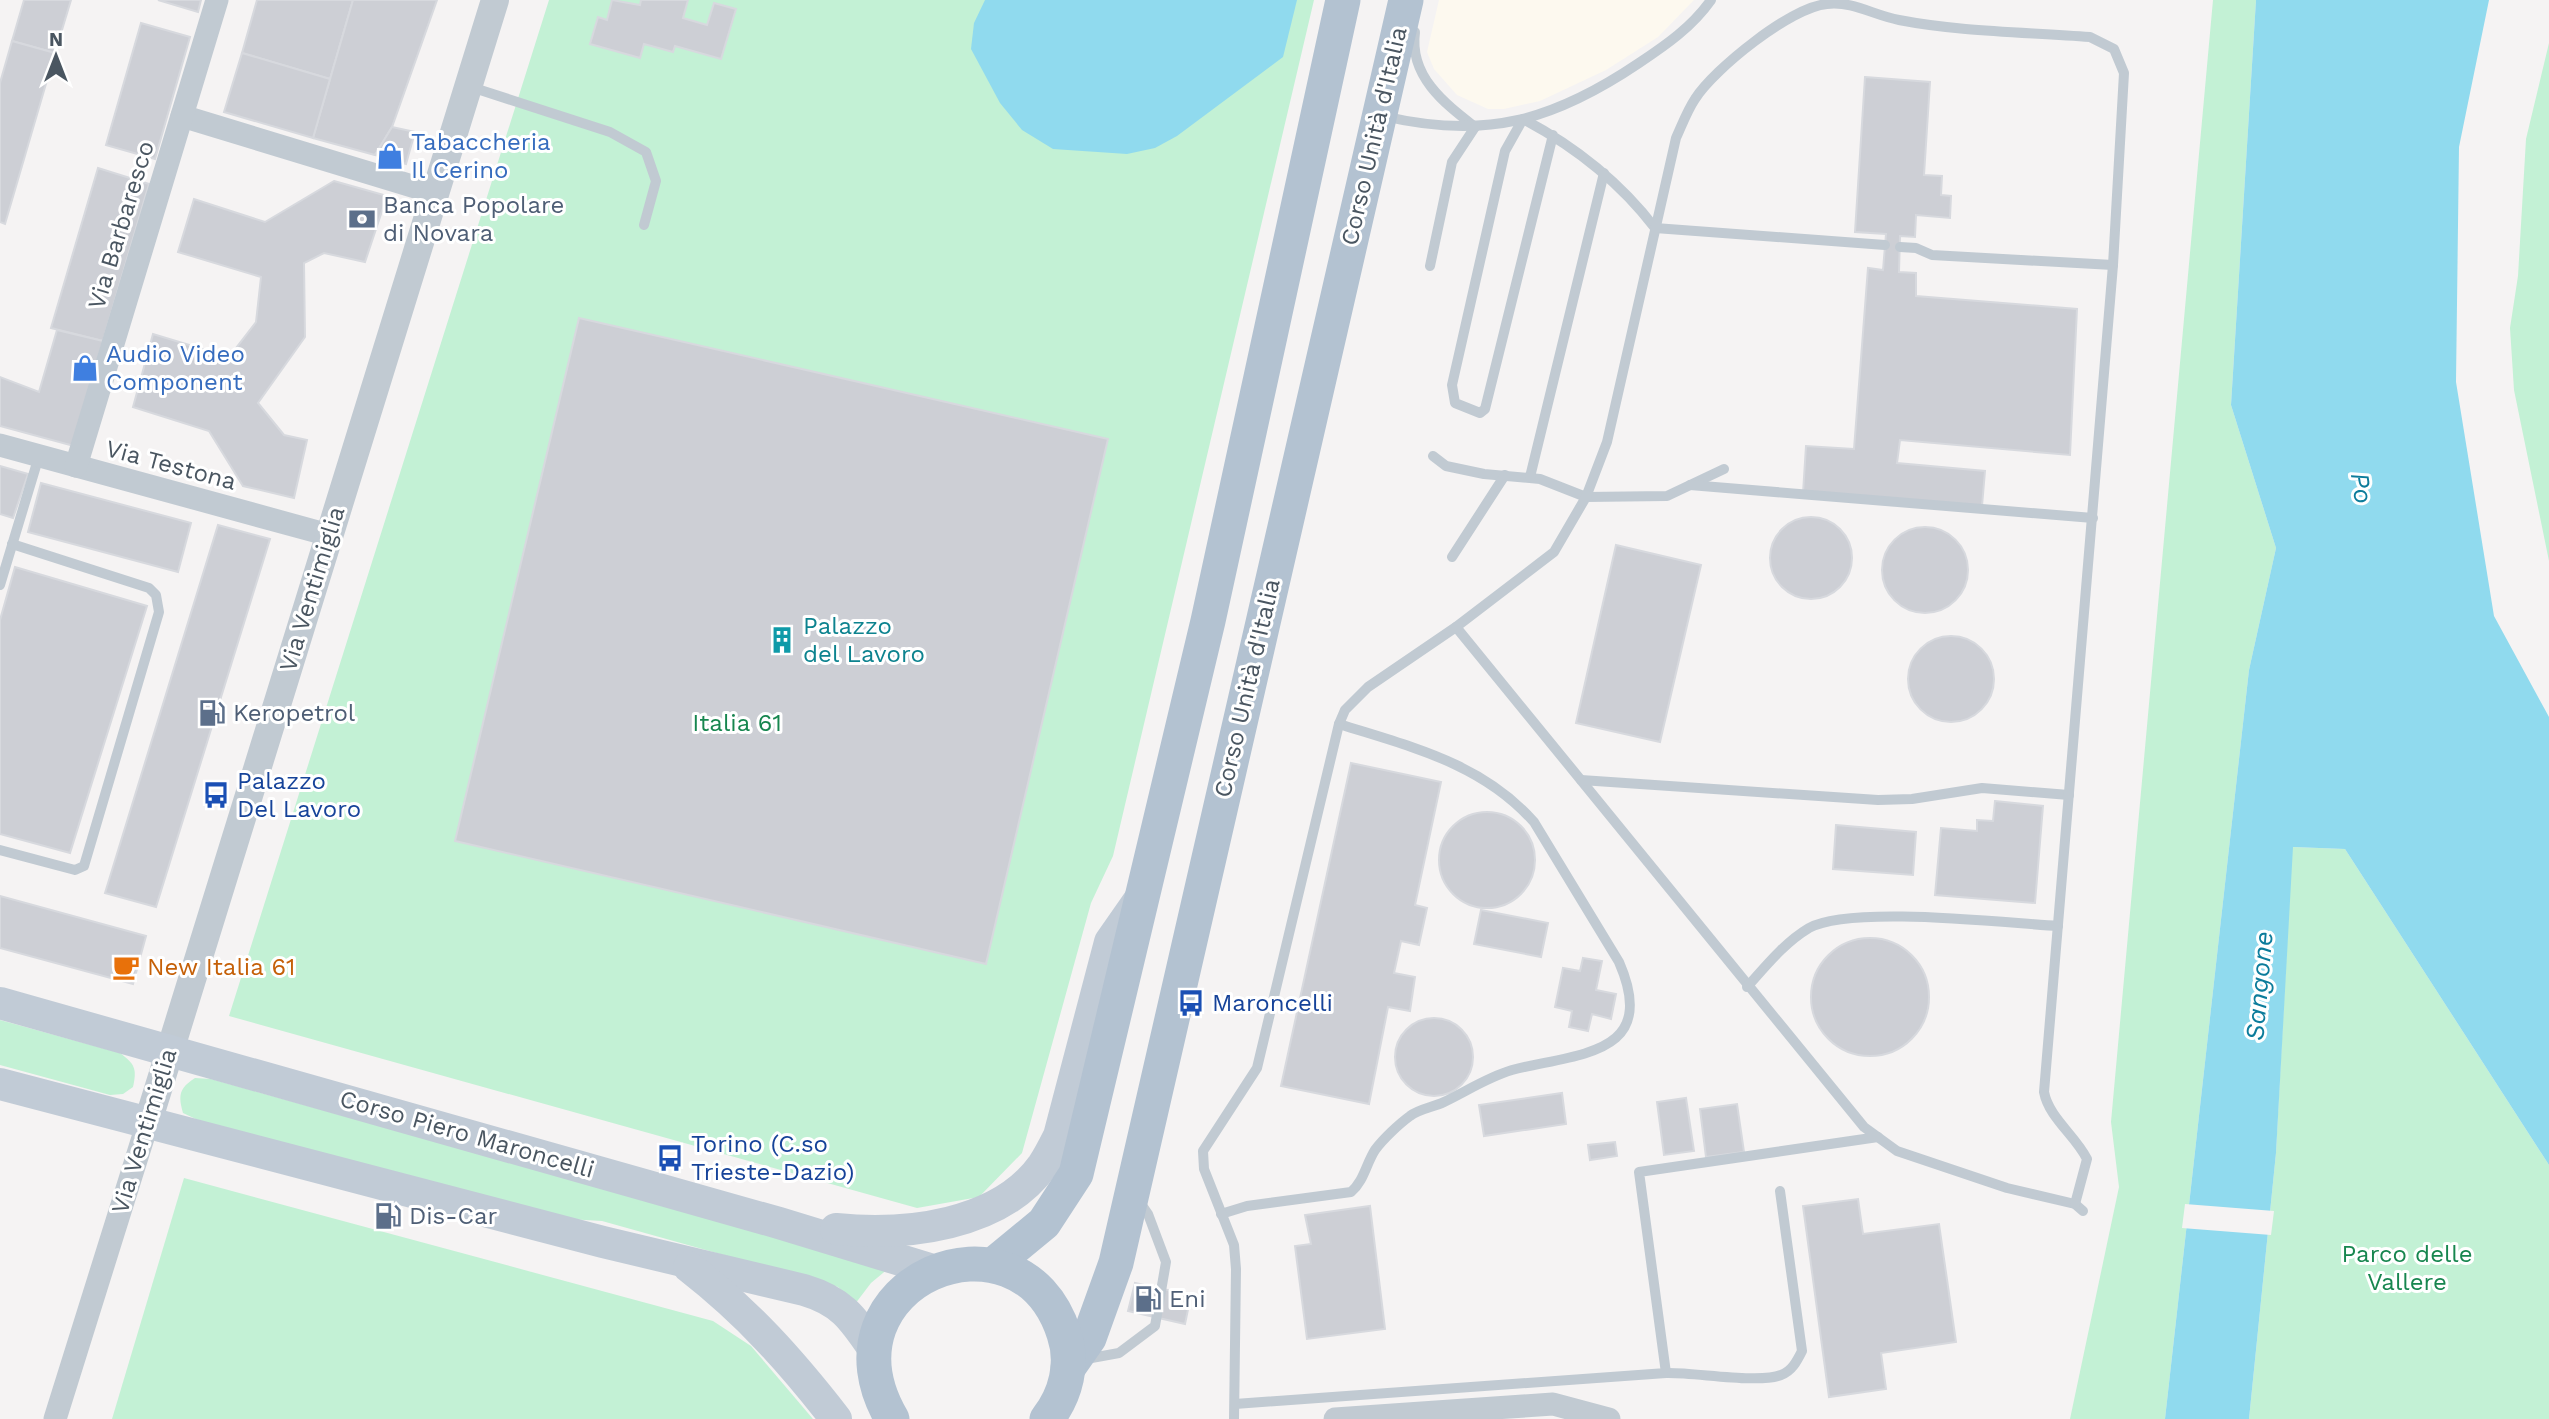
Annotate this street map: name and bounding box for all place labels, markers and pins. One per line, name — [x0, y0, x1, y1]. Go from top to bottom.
place label: Tabaccheria Il Cerino — [411, 128, 551, 184]
shop icon: Tabaccheria Il Cerino — [375, 141, 405, 171]
place label: Banca Popolare di Novara — [383, 191, 564, 247]
bank icon: Banca Popolare di Novara — [347, 204, 377, 234]
place label: Audio Video Component — [106, 340, 245, 396]
shop icon: Audio Video Component — [70, 353, 100, 383]
place label: Palazzo del Lavoro — [803, 612, 925, 668]
building icon: Palazzo del Lavoro — [767, 625, 797, 655]
fuel station icon: Keropetrol — [197, 698, 227, 728]
place label: Keropetrol — [233, 699, 356, 727]
place label: Palazzo Del Lavoro — [237, 767, 361, 823]
bus stop icon: Palazzo Del Lavoro — [201, 780, 231, 810]
cafe icon: New Italia 61 — [111, 952, 141, 982]
place label: New Italia 61 — [147, 953, 295, 981]
bus stop icon: Maroncelli — [1176, 988, 1206, 1018]
place label: Maroncelli — [1212, 989, 1333, 1017]
place label: Torino (C.so Trieste-Dazio) — [691, 1130, 854, 1186]
bus stop icon: Torino (C.so Trieste-Dazio) — [655, 1143, 685, 1173]
fuel station icon: Dis-Car — [373, 1201, 403, 1231]
place label: Dis-Car — [409, 1202, 498, 1230]
fuel station icon: Eni — [1133, 1284, 1163, 1314]
place label: Eni — [1169, 1285, 1206, 1313]

